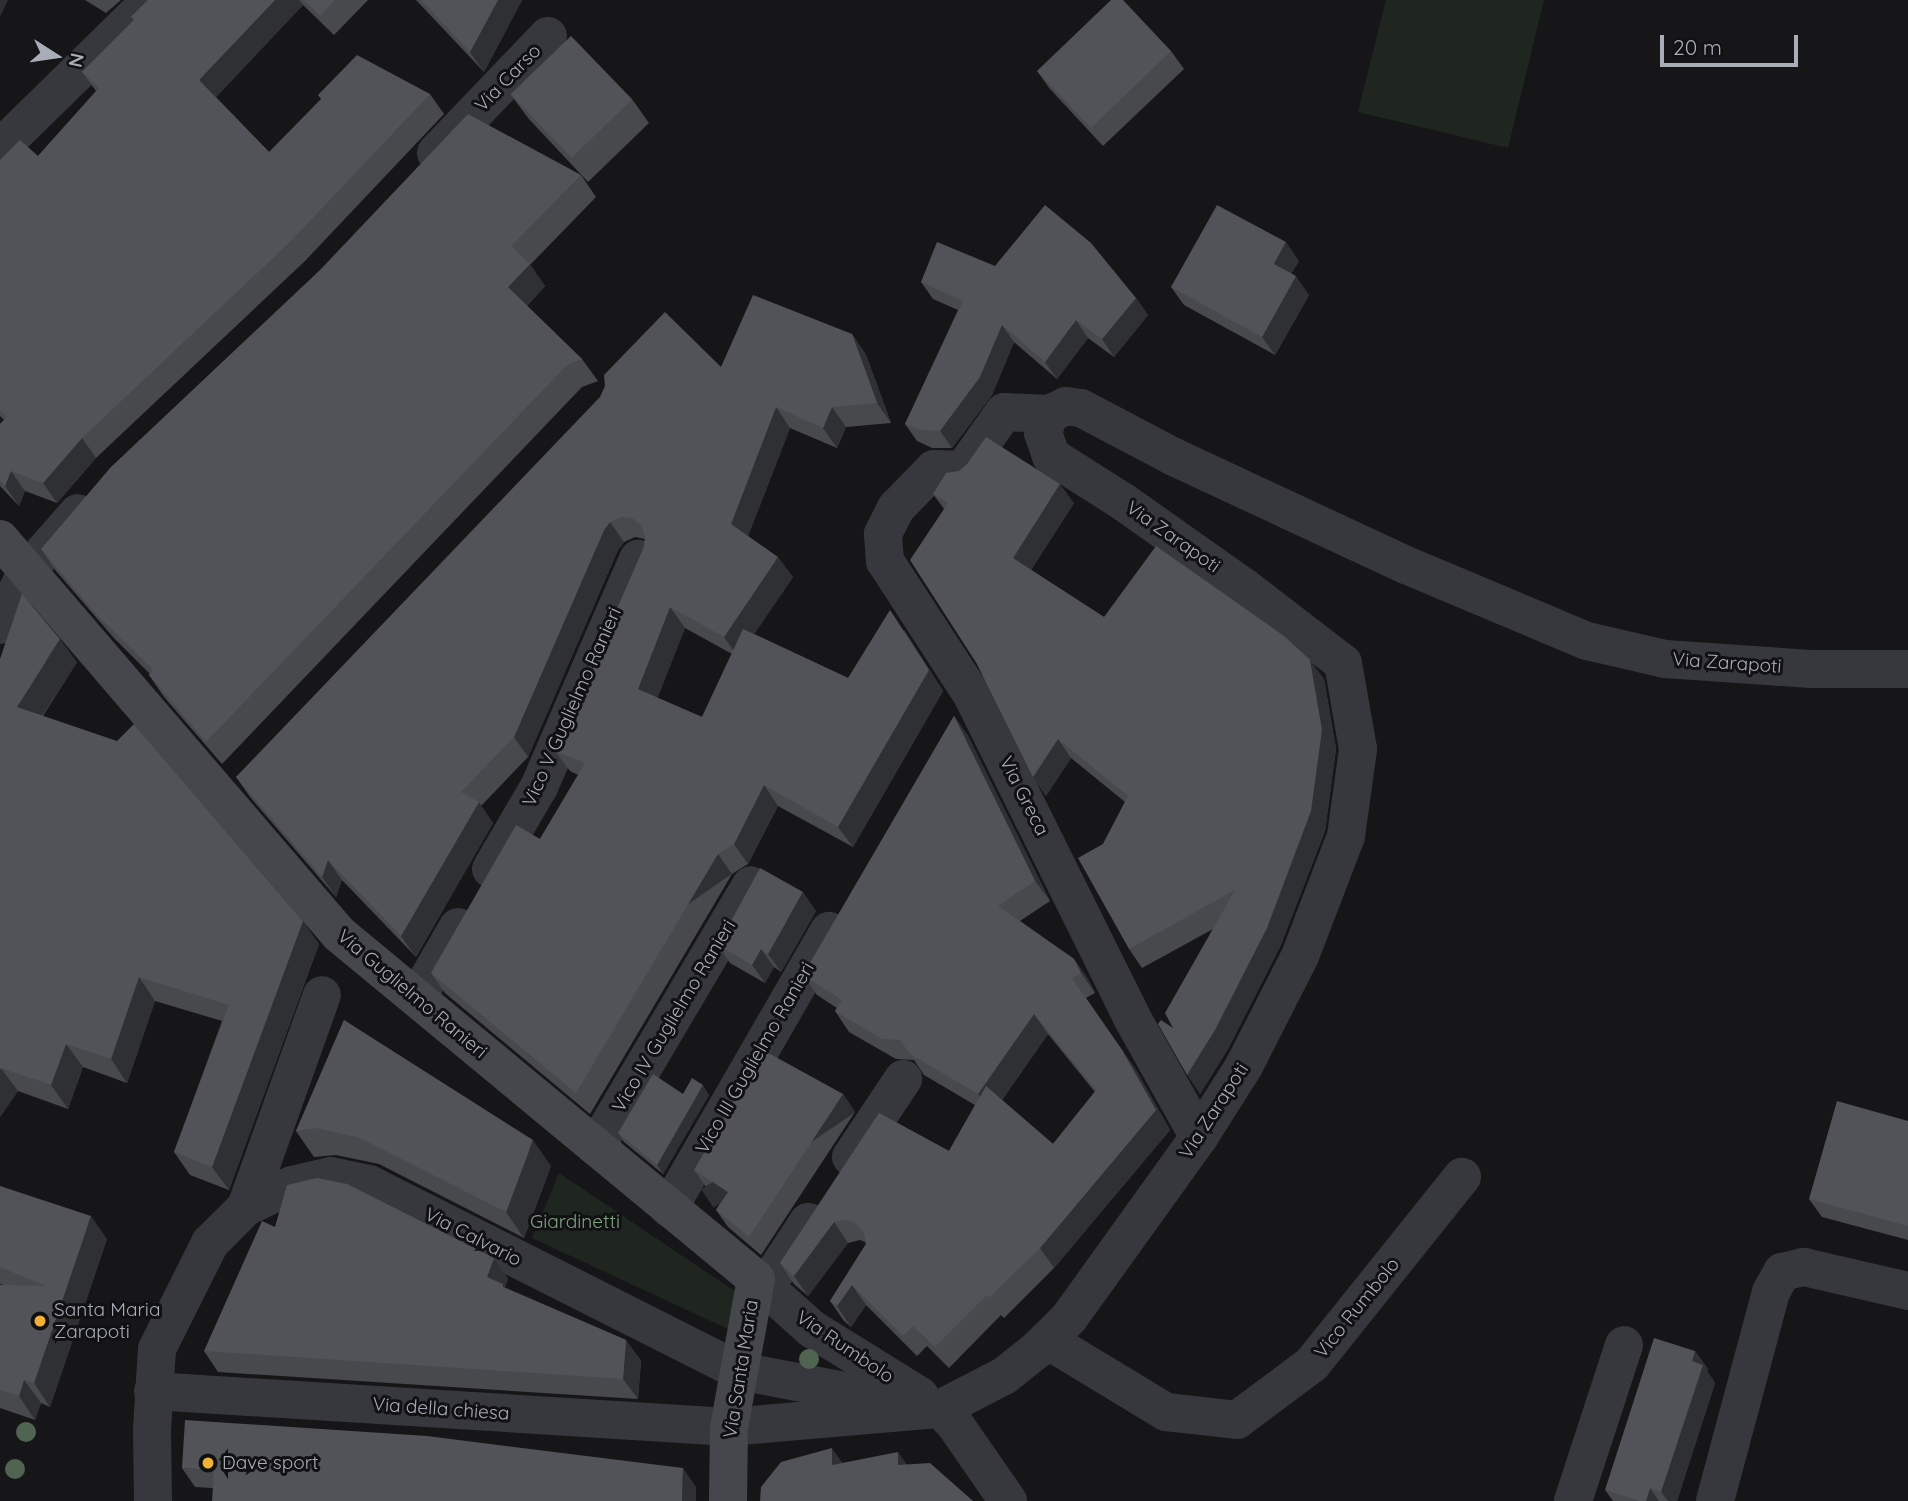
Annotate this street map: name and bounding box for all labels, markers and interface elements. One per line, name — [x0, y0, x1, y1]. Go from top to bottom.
north arrow — [21, 21, 91, 91]
scale bar — [1663, 21, 1801, 65]
text: 20 m — [1673, 34, 1722, 60]
street label: Via Carso — [470, 39, 546, 117]
text: N — [63, 51, 90, 70]
street label: Via Zarapoti — [1122, 496, 1224, 578]
street label: Vico V Guglielmo Ranieri — [518, 604, 626, 810]
street label: Via Zarapoti — [1672, 648, 1782, 678]
street label: Via Greca — [994, 753, 1054, 839]
street label: Vico IV Guglielmo Ranieri — [607, 916, 741, 1116]
street label: Via Guglielmo Ranieri — [333, 925, 491, 1063]
street label: Vico III Guglielmo Ranieri — [691, 958, 819, 1158]
street label: Via Zarapoti — [1175, 1059, 1253, 1163]
street label: Via Calvario — [421, 1203, 525, 1271]
park label: Giardinetti — [530, 1211, 620, 1233]
street label: Vico Rumbolo — [1310, 1253, 1404, 1363]
street label: Via Santa Maria — [719, 1298, 763, 1440]
place label: Santa Maria Zarapoti — [54, 1299, 160, 1343]
street label: Via Rumbolo — [792, 1306, 898, 1388]
marker: Santa Maria Zarapoti — [32, 1313, 48, 1329]
street label: Via della chiesa — [372, 1393, 510, 1425]
place label: Dave sport — [222, 1452, 318, 1474]
marker: Dave sport — [200, 1455, 216, 1471]

